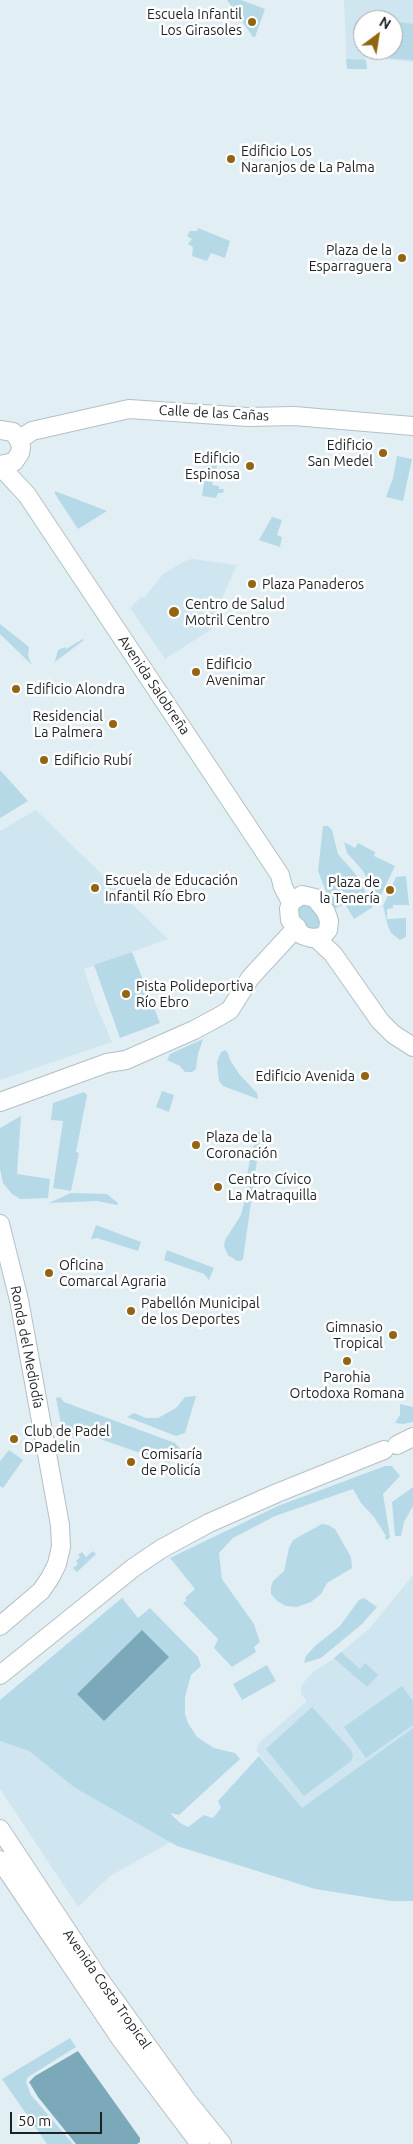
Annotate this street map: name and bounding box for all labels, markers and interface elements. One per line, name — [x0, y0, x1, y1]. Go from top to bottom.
place label: Escuela Infantil Los Girasoles — [147, 6, 242, 38]
north arrow — [353, 10, 403, 60]
text: N — [377, 13, 394, 33]
marker: Escuela Infantil Los Girasoles — [246, 16, 258, 28]
place label: Edificio Los Naranjos de La Palma — [241, 143, 375, 176]
marker: Edificio Los Naranjos de La Palma — [225, 153, 237, 165]
place label: Plaza de la Esparraguera — [309, 242, 392, 274]
marker: Plaza de la Esparraguera — [396, 252, 408, 264]
street label: Calle de las Cañas — [158, 402, 270, 424]
place label: Edificio San Medel — [308, 437, 373, 470]
marker: Edificio San Medel — [377, 447, 389, 459]
place label: Edificio Espinosa — [185, 450, 240, 482]
marker: Edificio Espinosa — [244, 460, 256, 472]
place label: Plaza Panaderos — [262, 576, 364, 592]
marker: Plaza Panaderos — [246, 578, 258, 590]
place label: Centro de Salud Motril Centro — [185, 596, 285, 628]
marker: Centro de Salud Motril Centro — [167, 605, 181, 619]
street label: Avenida Salobreña — [115, 632, 193, 738]
place label: Edificio Avenimar — [206, 656, 265, 689]
marker: Edificio Avenimar — [190, 666, 202, 678]
place label: Edificio Alondra — [26, 681, 125, 697]
marker: Edificio Alondra — [10, 683, 22, 695]
place label: Residencial La Palmera — [32, 708, 103, 740]
marker: Residencial La Palmera — [107, 718, 119, 730]
place label: Edificio Rubí — [54, 752, 132, 768]
marker: Edificio Rubí — [38, 754, 50, 766]
place label: Escuela de Educación Infantil Río Ebro — [105, 872, 238, 904]
place label: Plaza de la Tenería — [319, 874, 380, 906]
marker: Escuela de Educación Infantil Río Ebro — [89, 882, 101, 894]
marker: Plaza de la Tenería — [384, 884, 396, 896]
place label: Pista Polideportiva Río Ebro — [136, 978, 254, 1010]
marker: Pista Polideportiva Río Ebro — [120, 988, 132, 1000]
place label: Edificio Avenida — [255, 1068, 355, 1084]
marker: Edificio Avenida — [359, 1070, 371, 1082]
place label: Plaza de la Coronación — [206, 1129, 278, 1162]
marker: Plaza de la Coronación — [190, 1139, 202, 1151]
place label: Centro Cívico La Matraquilla — [228, 1171, 317, 1204]
marker: Centro Cívico La Matraquilla — [212, 1181, 224, 1193]
place label: Oficina Comarcal Agraria — [59, 1257, 166, 1290]
marker: Oficina Comarcal Agraria — [43, 1267, 55, 1279]
street label: Ronda del Mediodía — [7, 1284, 47, 1410]
place label: Pabellón Municipal de los Deportes — [141, 1295, 260, 1328]
marker: Pabellón Municipal de los Deportes — [125, 1305, 137, 1317]
place label: Gimnasio Tropical — [325, 1319, 383, 1351]
marker: Gimnasio Tropical — [387, 1329, 399, 1341]
marker: Parohia Ortodoxa Romana — [341, 1355, 353, 1367]
place label: Parohia Ortodoxa Romana — [290, 1369, 404, 1401]
place label: Club de Padel DPadelin — [24, 1423, 110, 1455]
marker: Club de Padel DPadelin — [8, 1433, 20, 1445]
place label: Comisaría de Policía — [141, 1446, 202, 1478]
marker: Comisaría de Policía — [125, 1456, 137, 1468]
street label: Avenida Costa Tropical — [59, 1926, 155, 2052]
scale bar — [12, 2102, 105, 2134]
text: 50 m — [18, 2112, 51, 2129]

